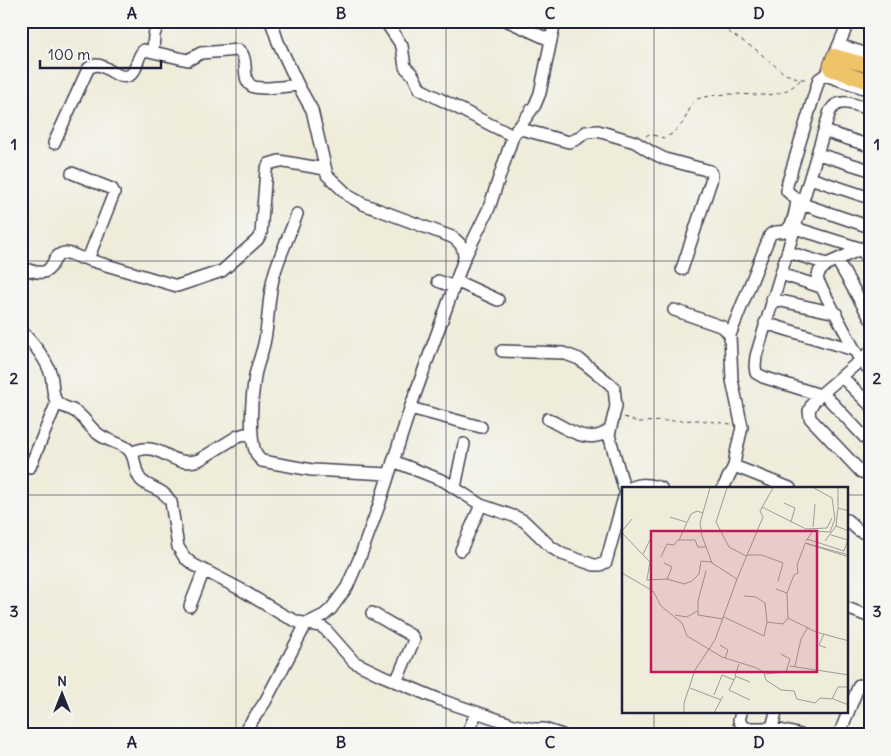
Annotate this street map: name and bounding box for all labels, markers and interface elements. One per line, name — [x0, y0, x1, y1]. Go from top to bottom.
text: A — [127, 3, 137, 23]
text: B — [336, 3, 347, 23]
text: C — [545, 3, 556, 23]
text: D — [753, 3, 765, 23]
scale bar — [40, 38, 161, 70]
text: 100 m — [48, 45, 90, 64]
text: 1 — [11, 134, 17, 154]
text: 1 — [874, 134, 880, 154]
text: 2 — [10, 368, 19, 388]
text: 2 — [873, 368, 882, 388]
inset map — [622, 487, 848, 714]
text: 3 — [9, 601, 19, 621]
text: 3 — [872, 601, 882, 621]
north arrow — [38, 668, 88, 718]
text: N — [57, 672, 67, 690]
text: A — [127, 732, 137, 752]
text: B — [336, 732, 347, 752]
text: C — [545, 732, 556, 752]
text: D — [753, 732, 765, 752]

